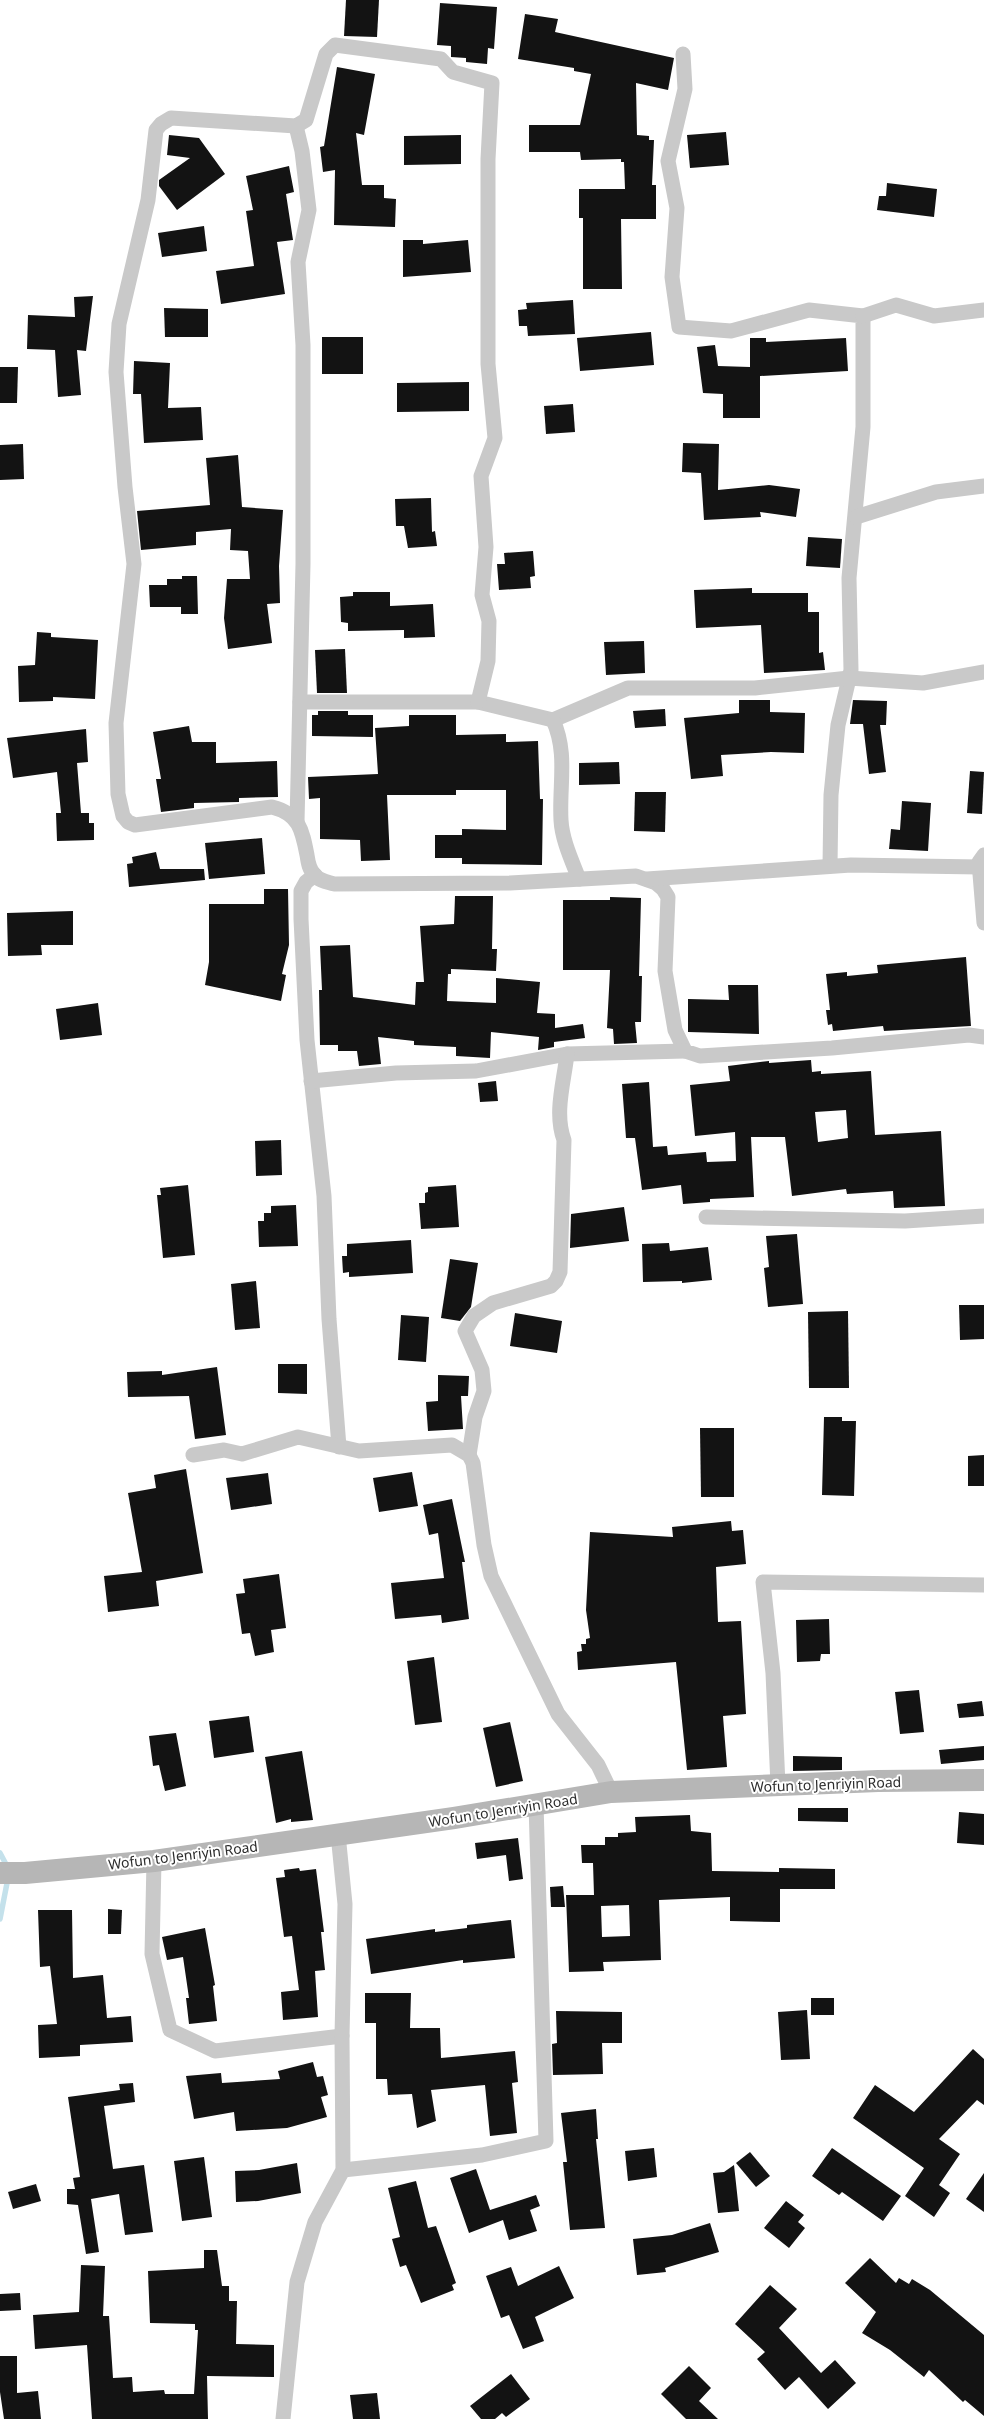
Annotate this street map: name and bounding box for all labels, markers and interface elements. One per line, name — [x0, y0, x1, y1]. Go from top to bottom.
street label: Wofun to Jenriyin Road — [750, 1772, 902, 1796]
street label: Wofun to Jenriyin Road — [427, 1789, 579, 1831]
street label: Wofun to Jenriyin Road — [107, 1836, 259, 1874]

